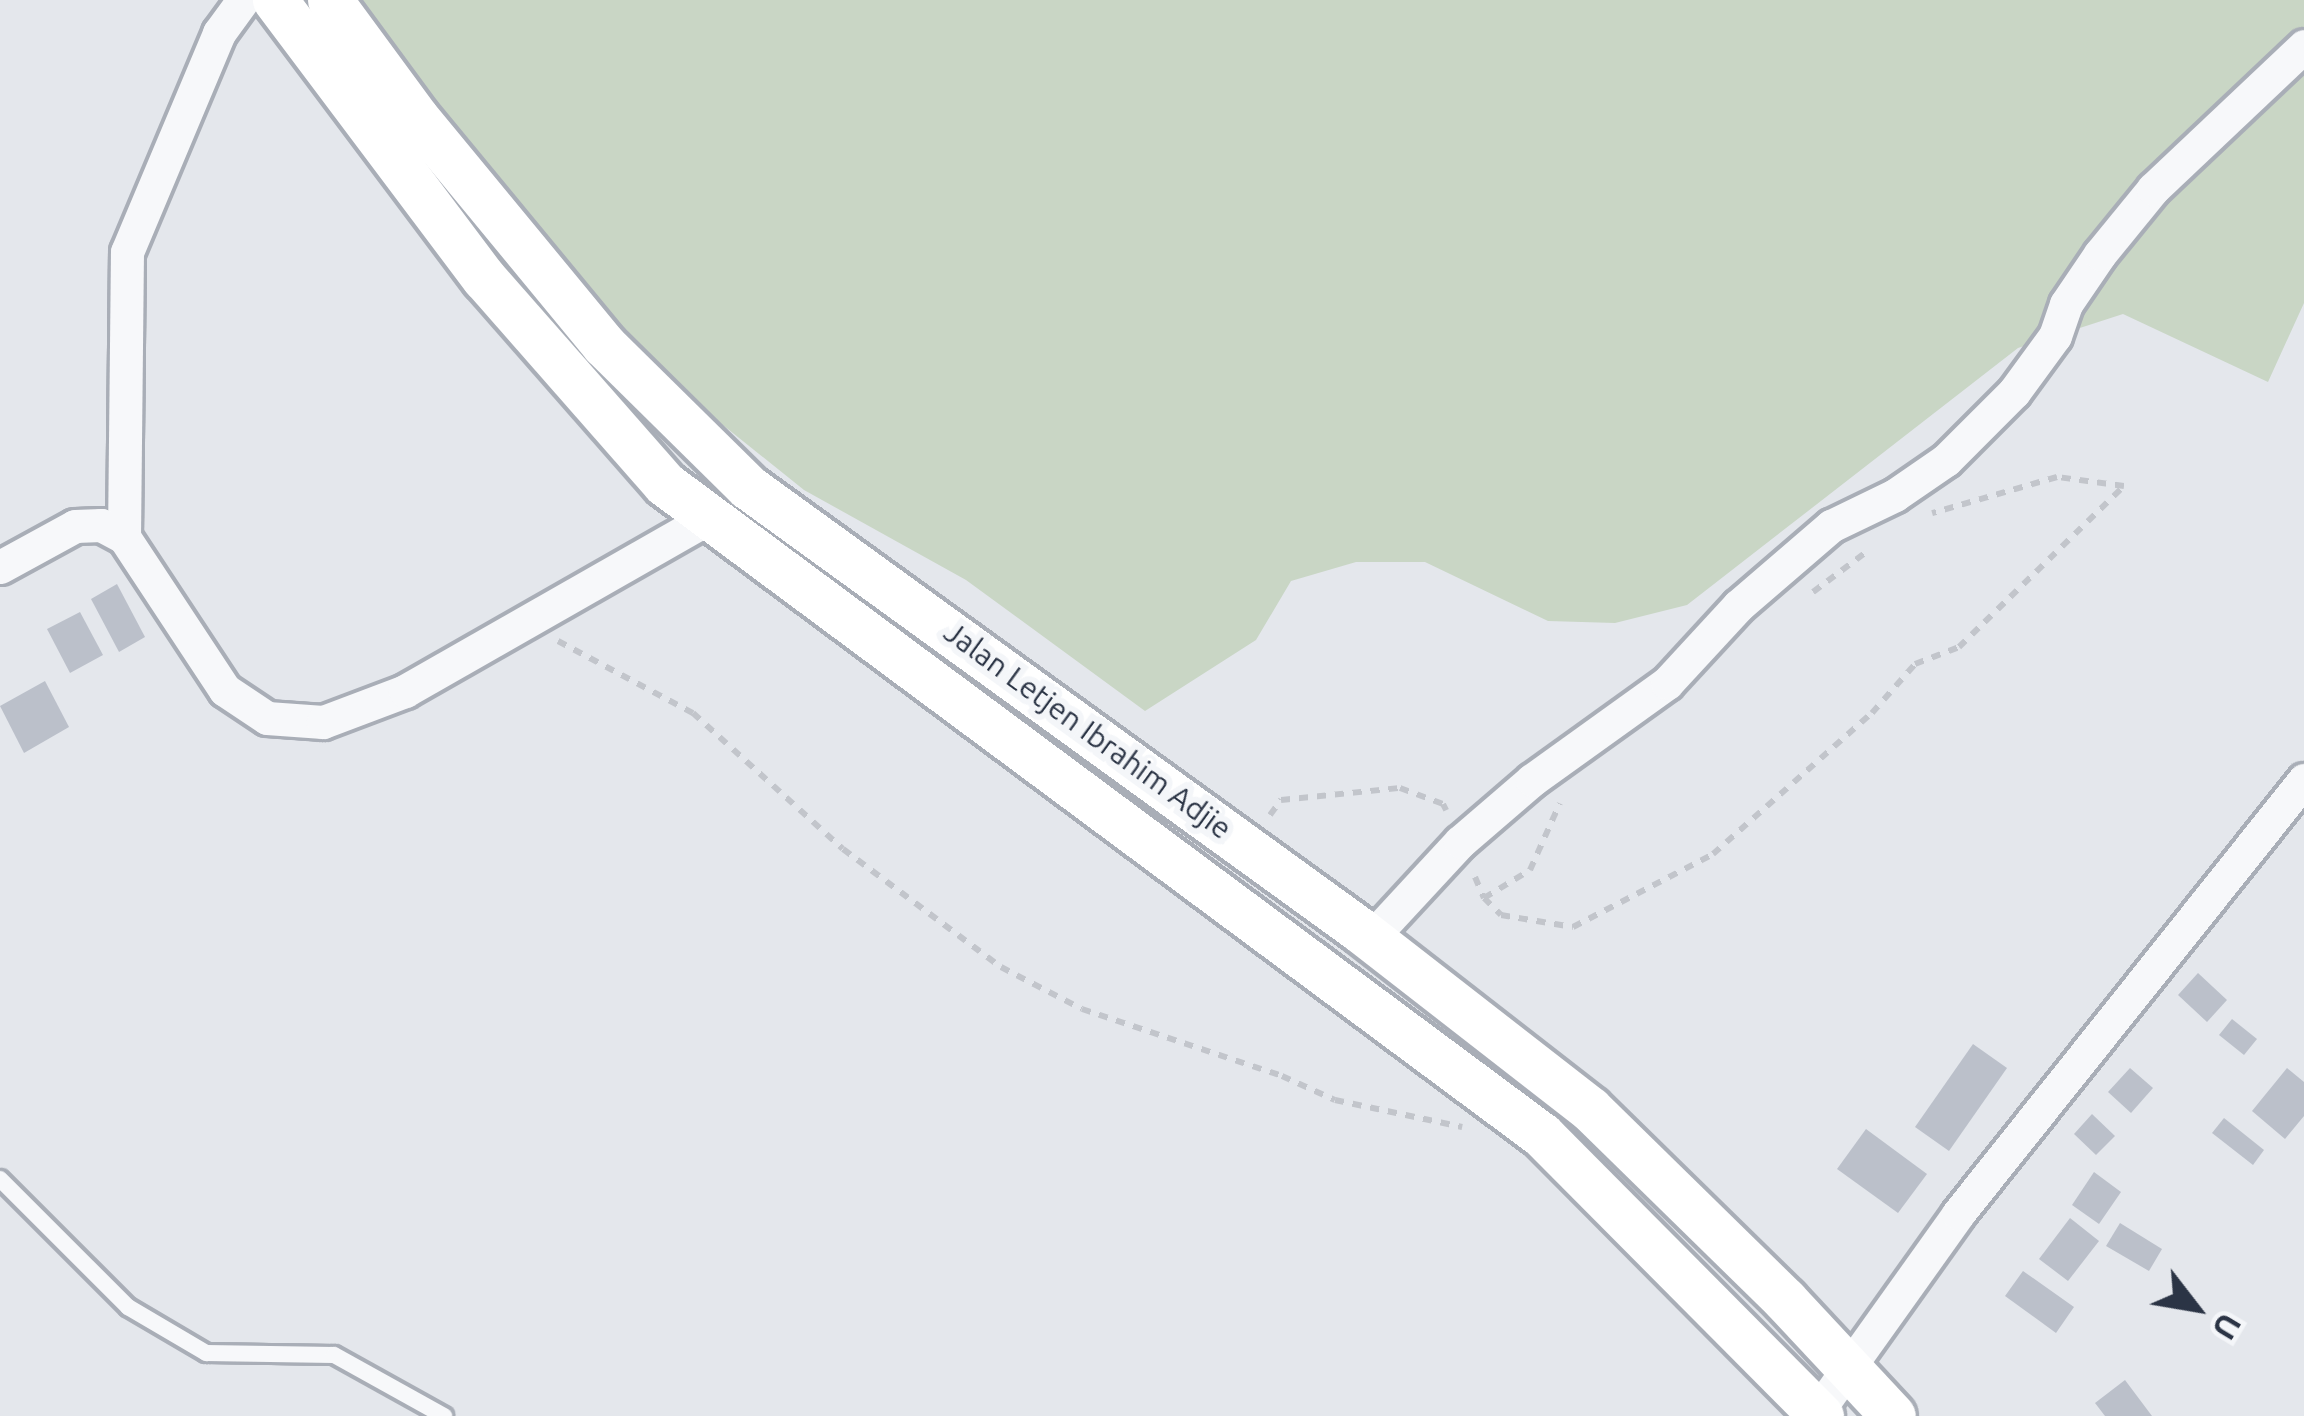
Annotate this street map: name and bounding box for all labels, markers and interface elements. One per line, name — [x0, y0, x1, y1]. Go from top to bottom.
street label: Jalan Letjen Ibrahim Adjie — [937, 614, 1239, 846]
north arrow — [2136, 1248, 2256, 1368]
text: U — [2205, 1307, 2249, 1346]

